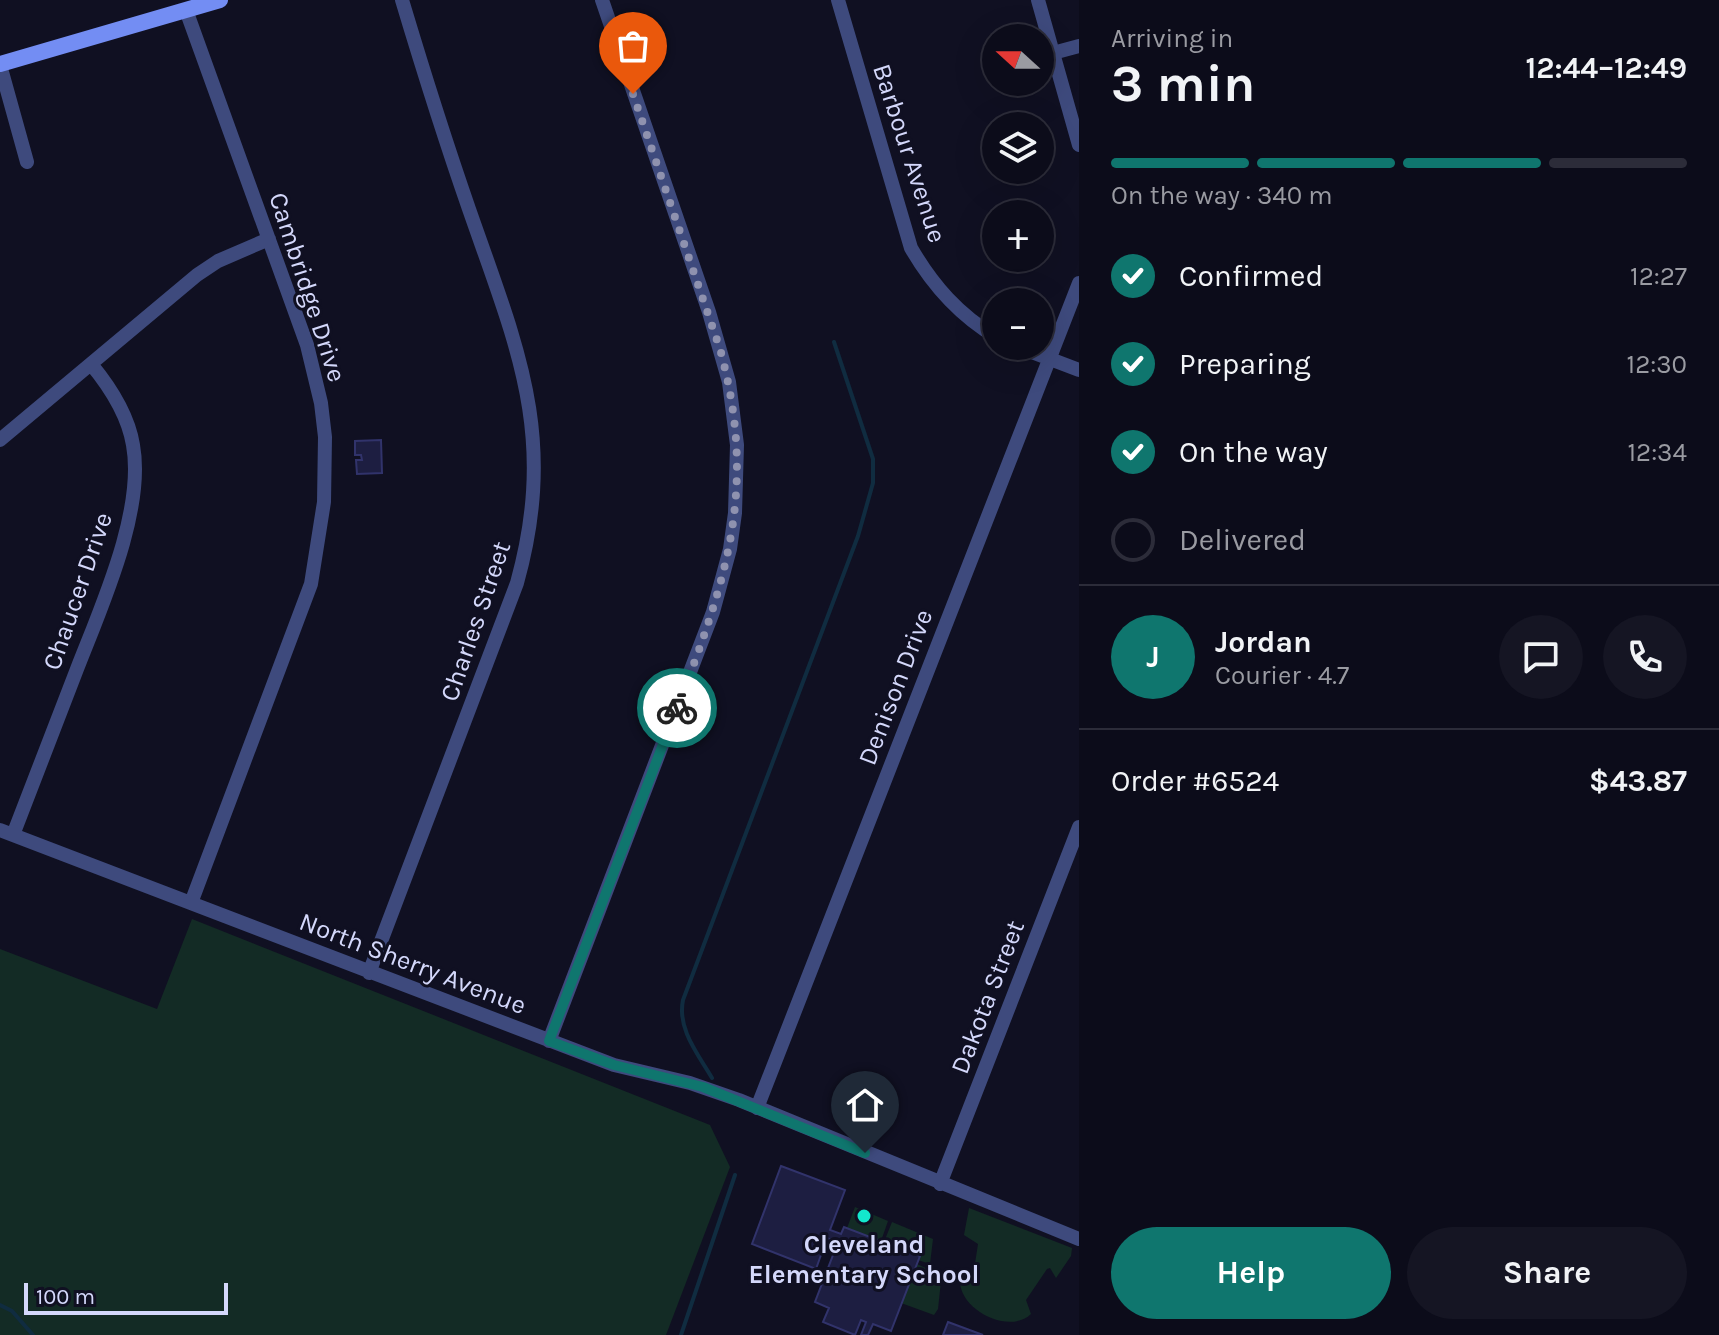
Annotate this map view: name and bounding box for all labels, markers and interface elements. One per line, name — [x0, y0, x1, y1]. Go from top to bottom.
pin — [599, 12, 667, 94]
text: Arriving in — [1111, 23, 1233, 54]
icon: bag — [611, 24, 655, 68]
north arrow — [982, 24, 1054, 96]
map controls — [982, 24, 1054, 360]
text: 12:44–12:49 — [1526, 50, 1687, 86]
text: 3 min — [1111, 53, 1255, 114]
street label: Barbour Avenue — [866, 60, 953, 247]
button: layers — [982, 112, 1054, 184]
text: On the way · 340 m — [1111, 180, 1333, 211]
street label: Cambridge Drive — [262, 188, 353, 386]
button: + — [982, 200, 1054, 272]
icon: check — [1111, 254, 1155, 298]
text: Confirmed — [1179, 258, 1323, 294]
text: 12:27 — [1630, 261, 1687, 292]
button: − — [982, 288, 1054, 360]
icon: check — [1111, 342, 1155, 386]
text: Preparing — [1179, 346, 1311, 382]
text: 12:30 — [1627, 349, 1687, 380]
icon: check — [1111, 430, 1155, 474]
text: On the way — [1179, 434, 1328, 470]
text: 12:34 — [1627, 437, 1687, 468]
street label: Chaucer Drive — [36, 508, 119, 674]
text: Delivered — [1179, 522, 1306, 558]
street label: Charles Street — [434, 537, 517, 705]
street label: Denison Drive — [852, 605, 939, 769]
button: chat — [1499, 615, 1583, 699]
button: phone — [1603, 615, 1687, 699]
text: Jordan — [1215, 624, 1312, 660]
text: J — [1146, 639, 1160, 675]
text: Courier · 4.7 — [1215, 660, 1349, 691]
courier — [637, 668, 717, 748]
icon: bike — [655, 686, 699, 730]
text: Order #6524 — [1111, 763, 1279, 799]
text: $43.87 — [1589, 763, 1687, 799]
street label: North Sherry Avenue — [295, 906, 531, 1021]
street label: Dakota Street — [944, 916, 1031, 1078]
pin — [831, 1071, 899, 1153]
icon: home — [843, 1083, 887, 1127]
marker: Cleveland Elementary School — [855, 1207, 873, 1225]
button: Help — [1111, 1227, 1391, 1319]
button: Share — [1407, 1227, 1687, 1319]
place label: Cleveland Elementary School — [749, 1229, 979, 1290]
scale bar — [24, 1279, 228, 1315]
text: 100 m — [36, 1284, 95, 1310]

